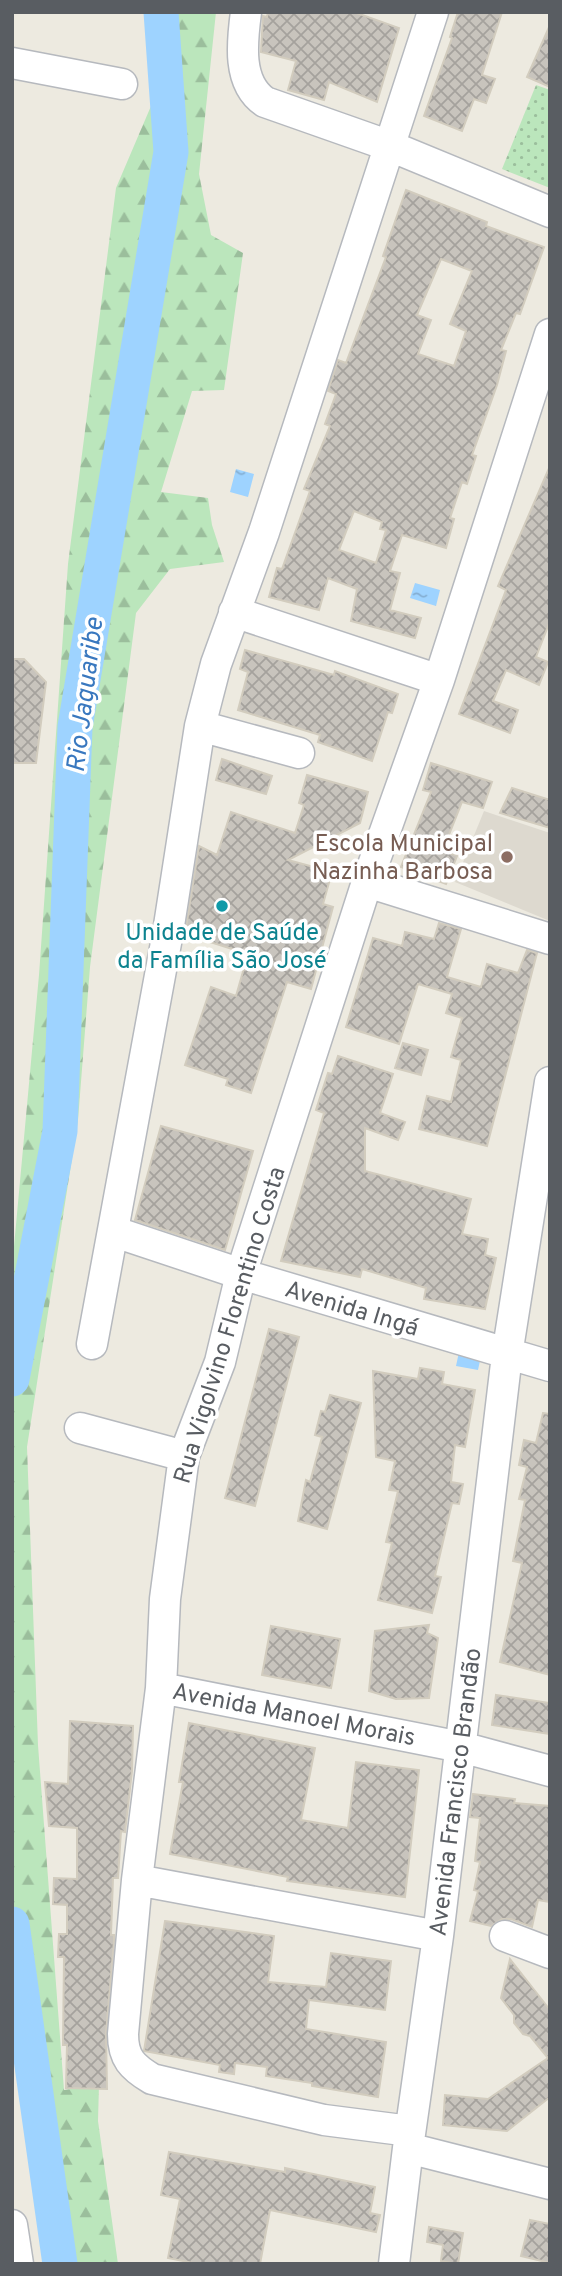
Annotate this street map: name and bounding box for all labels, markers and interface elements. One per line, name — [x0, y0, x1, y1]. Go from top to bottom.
water label: Rio Jaguaribe — [61, 616, 112, 774]
place label: Escola Municipal Nazinha Barbosa — [312, 830, 493, 888]
marker: Escola Municipal Nazinha Barbosa — [499, 849, 515, 865]
marker: Unidade de Saúde da Família São José — [214, 898, 230, 914]
place label: Unidade de Saúde da Família São José — [117, 919, 327, 977]
street label: Rua Vigolvino Florentino Costa — [168, 1164, 293, 1488]
street label: Avenida Ingá — [281, 1275, 422, 1345]
street label: Avenida Francisco Brandão — [424, 1646, 490, 1938]
street label: Avenida Manoel Morais — [169, 1678, 418, 1754]

